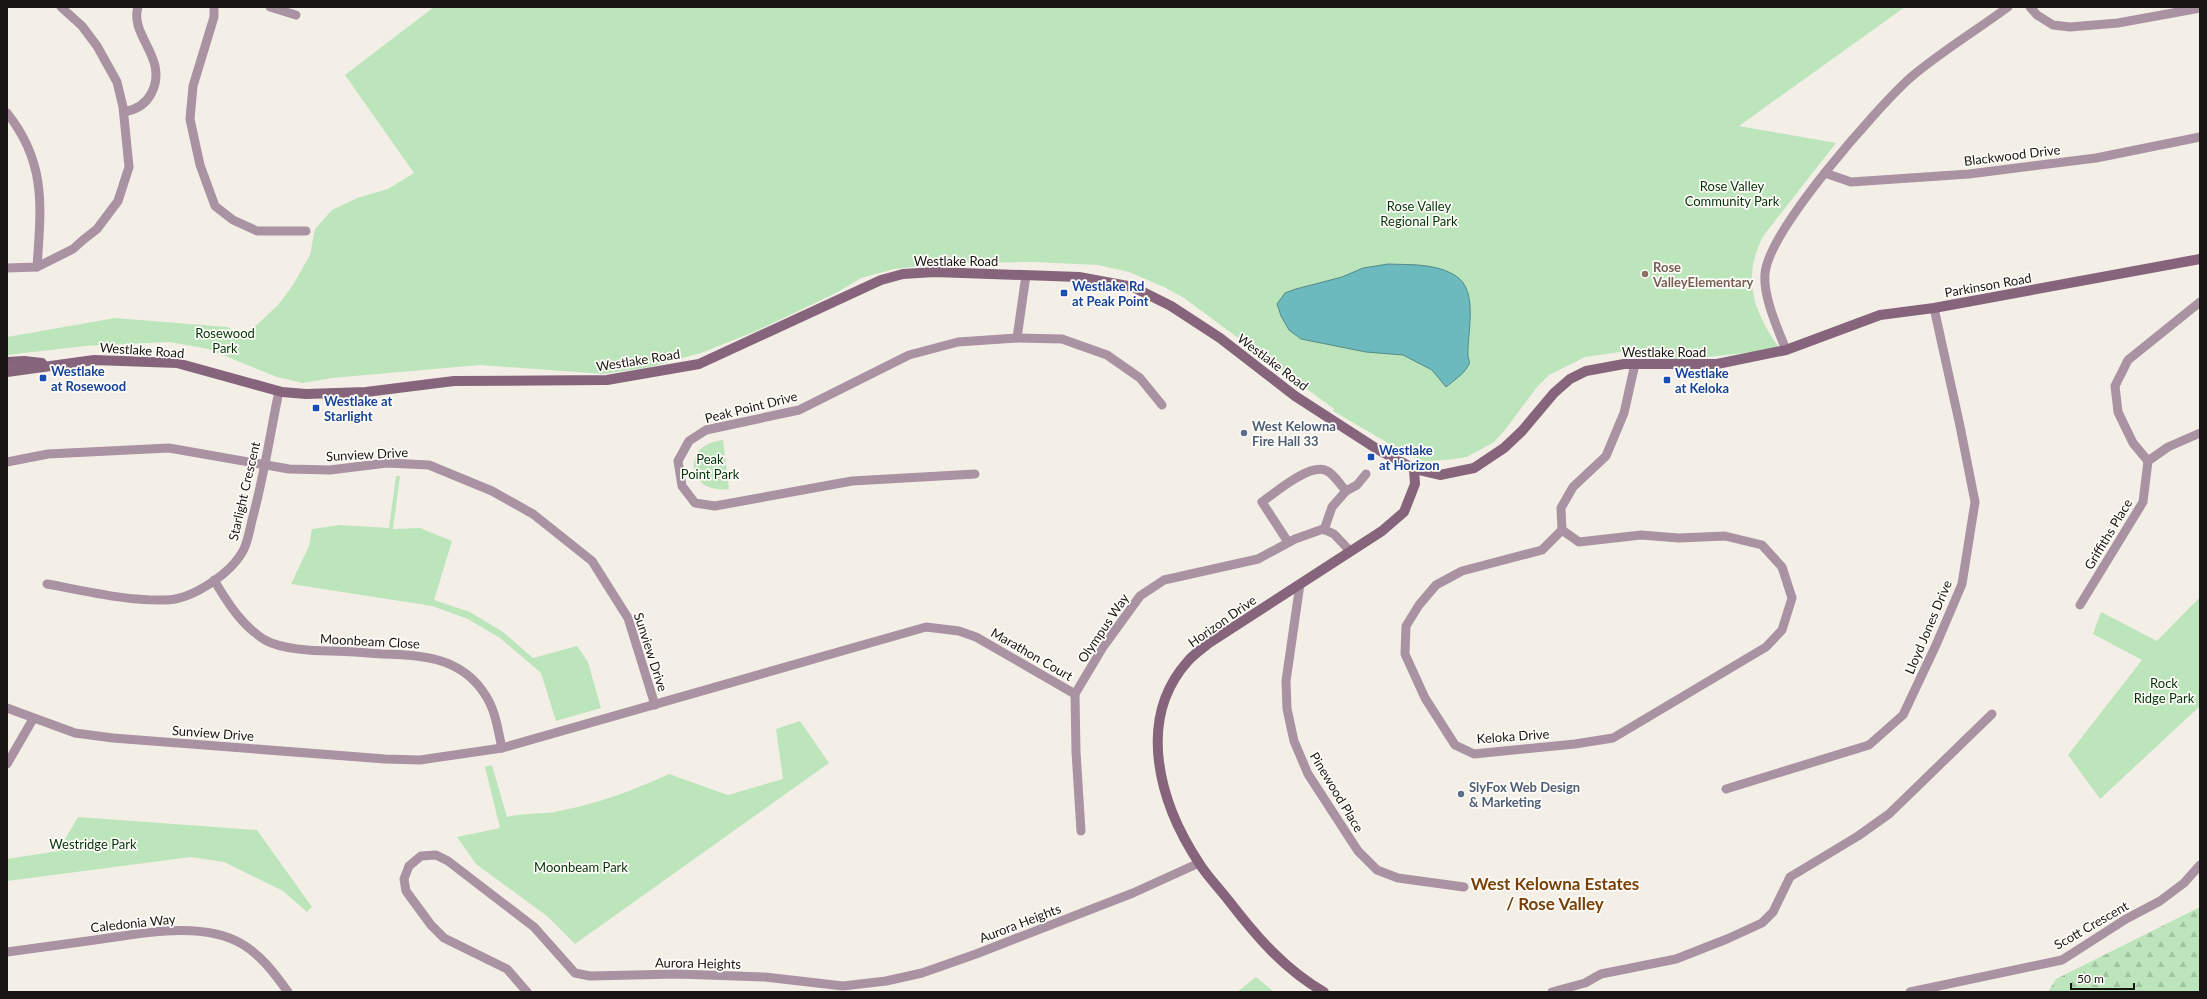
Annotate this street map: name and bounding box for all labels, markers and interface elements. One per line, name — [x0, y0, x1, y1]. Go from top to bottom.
street label: Blackwood Drive — [1963, 141, 2061, 169]
park label: Rose Valley Community Park — [1685, 178, 1780, 209]
park label: Rose Valley Regional Park — [1380, 198, 1458, 229]
street label: Westlake Road — [914, 253, 998, 269]
place label: Rose ValleyElementary — [1652, 259, 1754, 290]
marker: Rose ValleyElementary — [1640, 269, 1650, 279]
street label: Parkinson Road — [1943, 269, 2033, 301]
place label: Westlake Rd at Peak Point — [1072, 278, 1149, 309]
marker: Westlake Rd at Peak Point — [1059, 288, 1069, 298]
park label: Rosewood Park — [195, 325, 255, 356]
street label: Westlake Road — [1234, 330, 1312, 394]
street label: Westlake Road — [99, 339, 185, 361]
street label: Westlake Road — [1622, 344, 1706, 360]
street label: Westlake Road — [595, 345, 681, 375]
place label: Westlake at Rosewood — [51, 363, 126, 394]
place label: Westlake at Keloka — [1675, 365, 1729, 396]
marker: Westlake at Rosewood — [38, 373, 48, 383]
marker: Westlake at Keloka — [1662, 375, 1672, 385]
street label: Peak Point Drive — [703, 388, 799, 426]
place label: Westlake at Starlight — [324, 393, 392, 424]
marker: Westlake at Starlight — [311, 403, 321, 413]
place label: West Kelowna Fire Hall 33 — [1252, 418, 1336, 449]
marker: West Kelowna Fire Hall 33 — [1239, 428, 1249, 438]
street label: Starlight Crescent — [225, 440, 263, 542]
place label: Westlake at Horizon — [1379, 442, 1440, 473]
street label: Sunview Drive — [326, 444, 409, 464]
park label: Peak Point Park — [681, 451, 740, 482]
marker: Westlake at Horizon — [1366, 452, 1376, 462]
street label: Griffiths Place — [2081, 496, 2136, 572]
street label: Lloyd Jones Drive — [1901, 578, 1955, 676]
street label: Olympus Way — [1074, 590, 1132, 666]
street label: Horizon Drive — [1185, 592, 1259, 650]
street label: Sunview Drive — [631, 610, 671, 694]
street label: Marathon Court — [988, 624, 1076, 684]
street label: Moonbeam Close — [320, 630, 421, 652]
park label: Rock Ridge Park — [2134, 675, 2195, 706]
street label: Sunview Drive — [171, 722, 255, 744]
street label: Keloka Drive — [1476, 725, 1550, 747]
street label: Pinewood Place — [1307, 749, 1367, 835]
place label: SlyFox Web Design & Marketing — [1469, 779, 1580, 810]
marker: SlyFox Web Design & Marketing — [1456, 789, 1466, 799]
park label: Westridge Park — [49, 836, 137, 852]
park label: Moonbeam Park — [534, 859, 628, 875]
district label: West Kelowna Estates / Rose Valley — [1471, 873, 1639, 914]
street label: Scott Crescent — [2051, 897, 2131, 953]
street label: Aurora Heights — [977, 900, 1063, 946]
street label: Caledonia Way — [90, 911, 177, 935]
street label: Aurora Heights — [655, 954, 742, 972]
scale bar — [2071, 965, 2134, 991]
text: 50 m — [2077, 971, 2104, 986]

